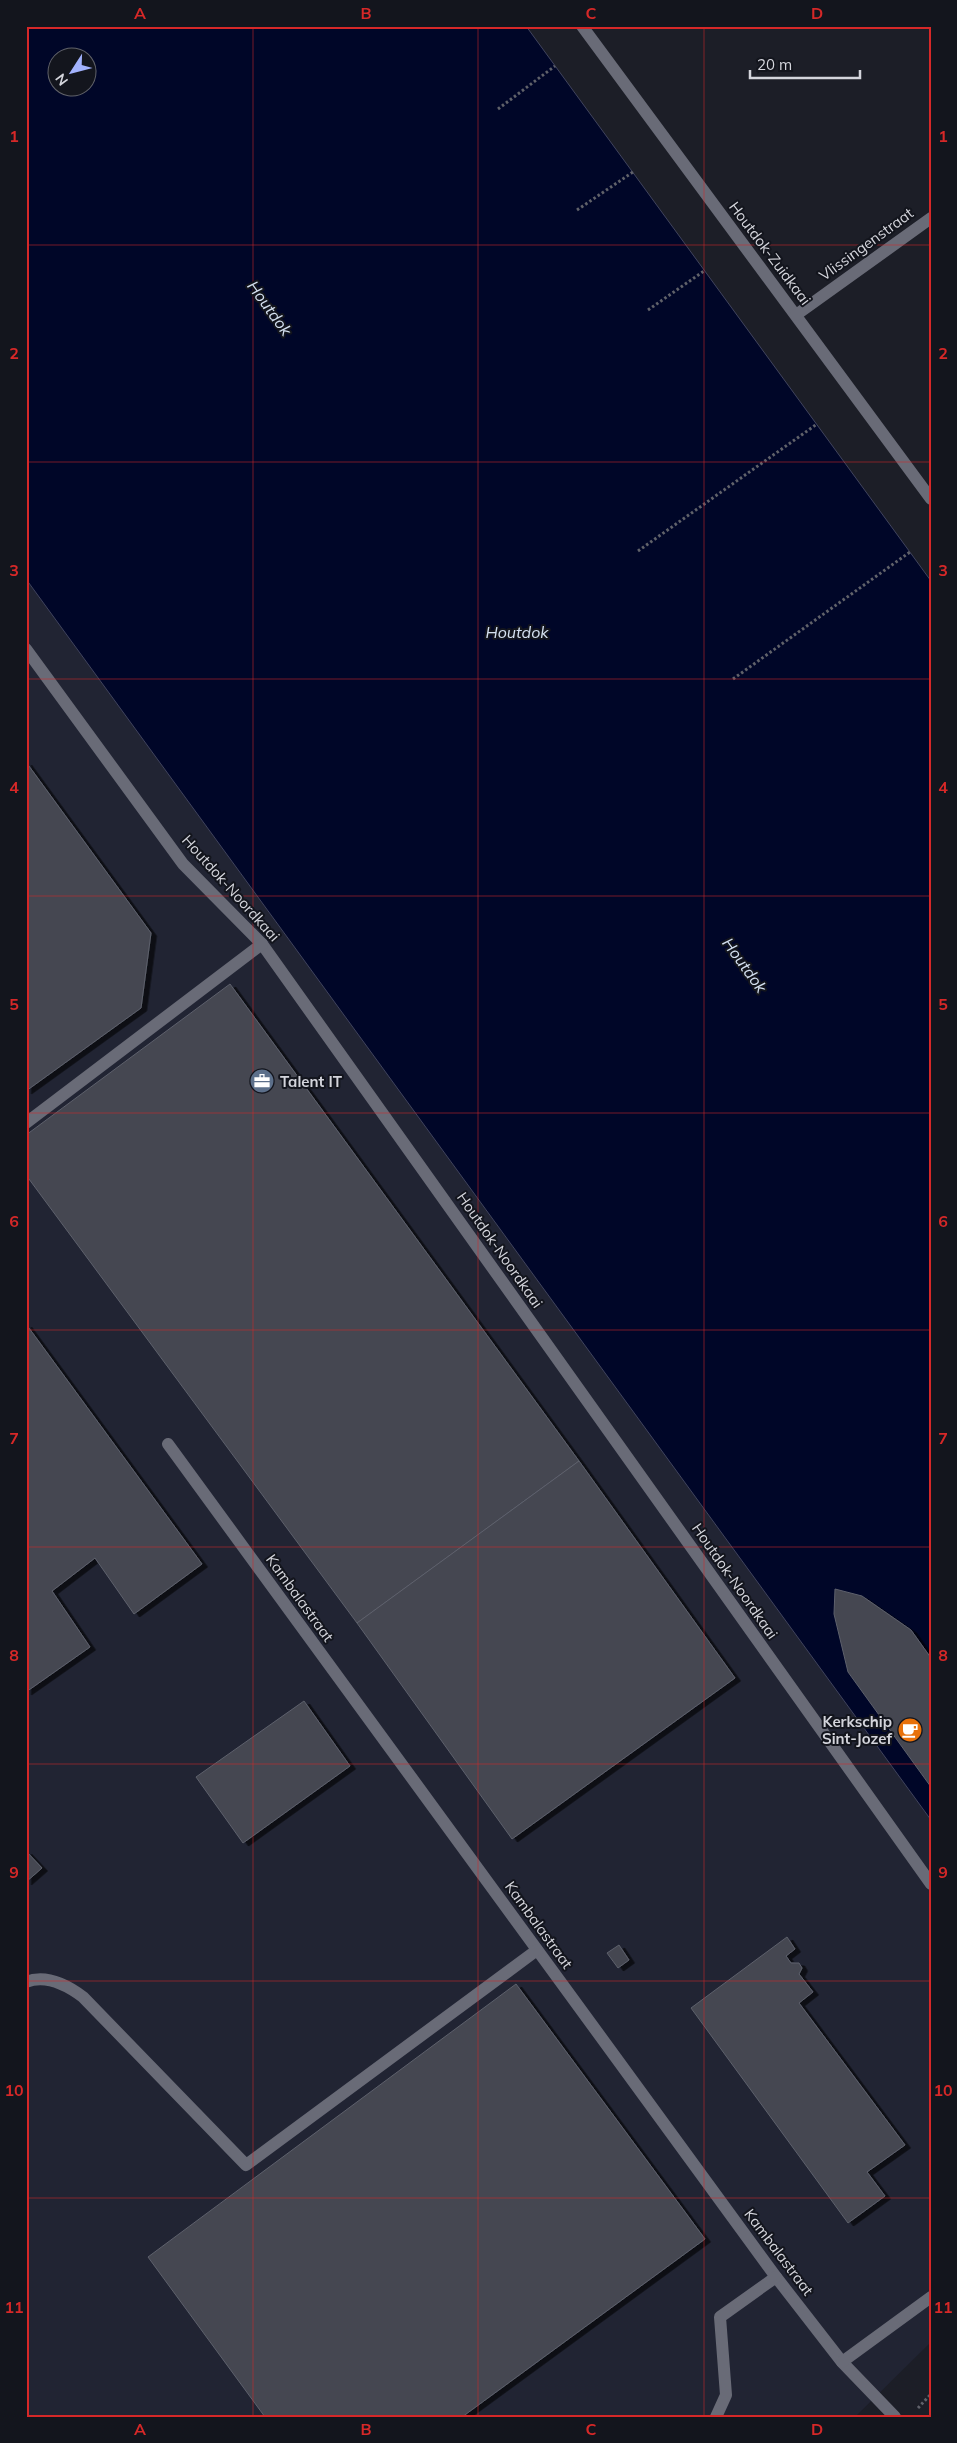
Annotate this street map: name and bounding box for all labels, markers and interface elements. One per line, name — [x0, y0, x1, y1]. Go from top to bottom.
text: A — [134, 3, 146, 23]
text: B — [360, 3, 372, 23]
text: C — [586, 3, 597, 23]
text: D — [811, 3, 823, 23]
north arrow — [48, 48, 98, 98]
scale bar — [750, 48, 860, 80]
text: 20 m — [757, 55, 792, 74]
text: N — [51, 70, 72, 89]
text: 1 — [9, 126, 19, 146]
text: 1 — [938, 126, 948, 146]
street label: Houtdok-Zuidkaai — [725, 198, 815, 308]
street label: Vlissingenstraat — [815, 203, 917, 285]
water label: Houtdok — [243, 277, 297, 340]
text: 2 — [9, 343, 19, 363]
text: 2 — [938, 343, 948, 363]
text: 3 — [9, 560, 19, 580]
text: 3 — [938, 560, 948, 580]
water label: Houtdok — [485, 622, 549, 642]
text: 4 — [9, 777, 19, 797]
text: 4 — [938, 777, 948, 797]
street label: Houtdok-Noordkaai — [178, 831, 284, 945]
water label: Houtdok — [718, 934, 772, 997]
text: 5 — [9, 994, 19, 1014]
text: 5 — [938, 994, 948, 1014]
office icon: Talent IT — [249, 1068, 275, 1094]
place label: Talent IT — [280, 1072, 343, 1091]
street label: Houtdok-Noordkaai — [453, 1188, 547, 1312]
text: 6 — [9, 1211, 19, 1231]
text: 6 — [938, 1211, 948, 1231]
text: 7 — [9, 1428, 19, 1448]
text: 7 — [938, 1428, 948, 1448]
street label: Houtdok-Noordkaai — [688, 1519, 782, 1643]
street label: Kambalastraat — [262, 1551, 338, 1645]
text: 8 — [9, 1645, 19, 1665]
text: 8 — [938, 1645, 948, 1665]
place label: Kerkschip Sint-Jozef — [822, 1712, 892, 1748]
cafe icon: Kerkschip Sint-Jozef — [897, 1717, 923, 1743]
text: 9 — [9, 1862, 19, 1882]
text: 9 — [938, 1862, 948, 1882]
street label: Kambalastraat — [501, 1878, 577, 1972]
text: 10 — [4, 2080, 24, 2100]
text: 10 — [933, 2080, 953, 2100]
street label: Kambalastraat — [740, 2205, 818, 2299]
text: 11 — [4, 2297, 24, 2317]
text: 11 — [933, 2297, 953, 2317]
text: A — [134, 2419, 146, 2439]
text: B — [360, 2419, 372, 2439]
text: C — [586, 2419, 597, 2439]
text: D — [811, 2419, 823, 2439]

